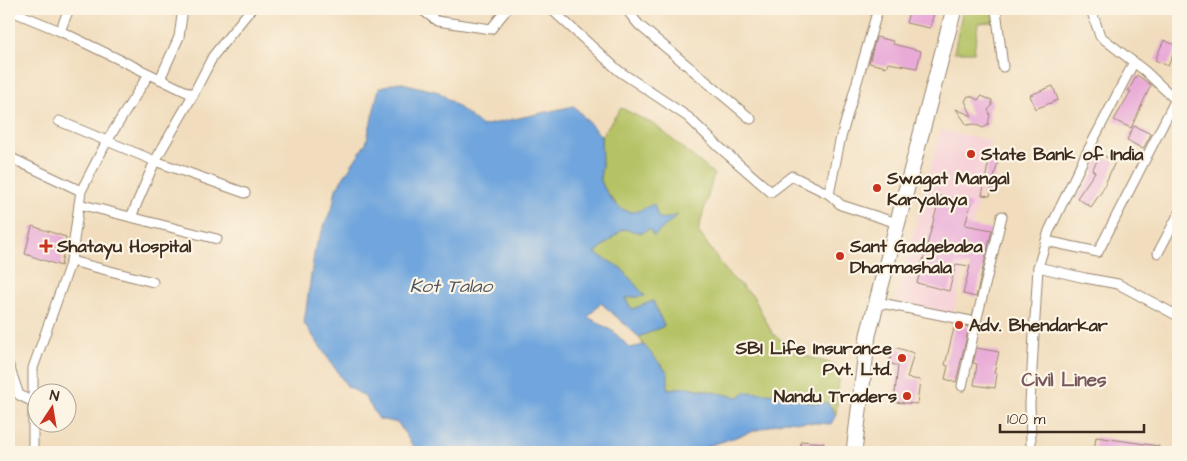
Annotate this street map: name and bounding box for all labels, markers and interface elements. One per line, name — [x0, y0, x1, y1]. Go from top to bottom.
place label: State Bank of India — [980, 142, 1144, 167]
marker: State Bank of India — [965, 148, 977, 160]
place label: Swagat Mangal Karyalaya — [886, 166, 1010, 213]
marker: Swagat Mangal Karyalaya — [871, 182, 883, 194]
place label: Shatayu Hospital — [56, 234, 192, 260]
place label: Sant Gadgebaba Dharmashala — [849, 234, 983, 280]
marker: Shatayu Hospital — [39, 239, 53, 253]
marker: Sant Gadgebaba Dharmashala — [834, 250, 846, 262]
water label: Kot Talao — [410, 273, 493, 300]
place label: Adv. Bhendarkar — [969, 313, 1108, 338]
marker: Adv. Bhendarkar — [953, 319, 965, 331]
place label: SBI Life Insurance Pvt. Ltd. — [735, 336, 892, 382]
marker: SBI Life Insurance Pvt. Ltd. — [896, 352, 908, 364]
district label: Civil Lines — [1022, 367, 1107, 394]
north arrow — [28, 384, 78, 434]
place label: Nandu Traders — [774, 384, 897, 409]
text: N — [48, 386, 61, 407]
marker: Nandu Traders — [901, 390, 913, 402]
scale bar — [1000, 401, 1143, 433]
text: 100 m — [1007, 409, 1046, 430]

